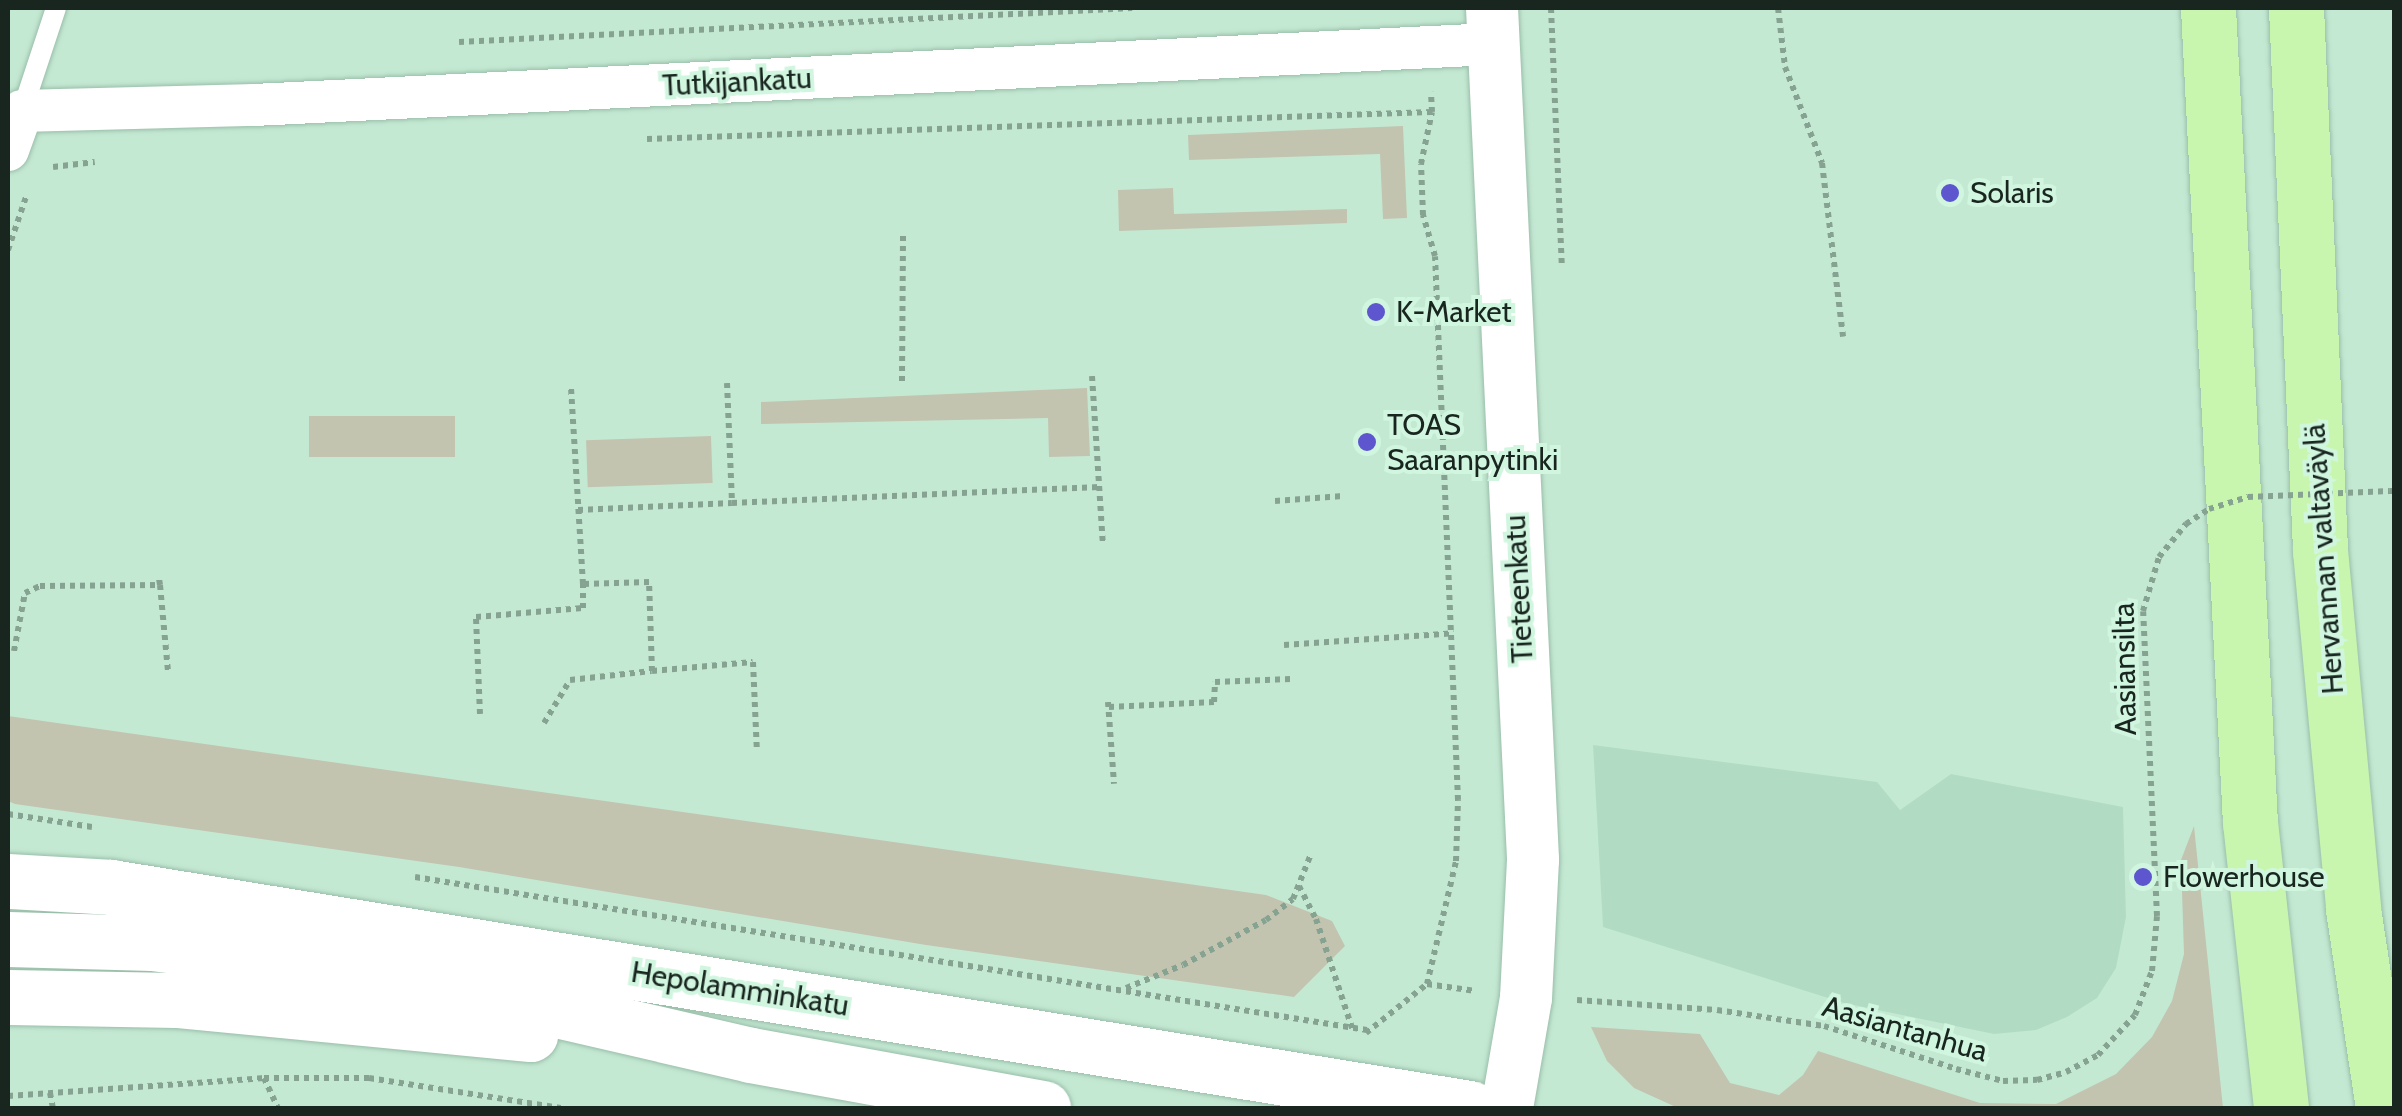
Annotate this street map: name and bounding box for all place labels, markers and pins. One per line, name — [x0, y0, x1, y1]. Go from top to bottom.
place label: Solaris — [1970, 175, 2054, 211]
marker: Solaris — [1939, 182, 1961, 204]
place label: K-Market — [1396, 294, 1512, 330]
marker: K-Market — [1365, 301, 1387, 323]
place label: TOAS Saaranpytinki — [1387, 407, 1558, 478]
marker: TOAS Saaranpytinki — [1356, 431, 1378, 453]
place label: Flowerhouse — [2163, 859, 2325, 895]
marker: Flowerhouse — [2132, 866, 2154, 888]

